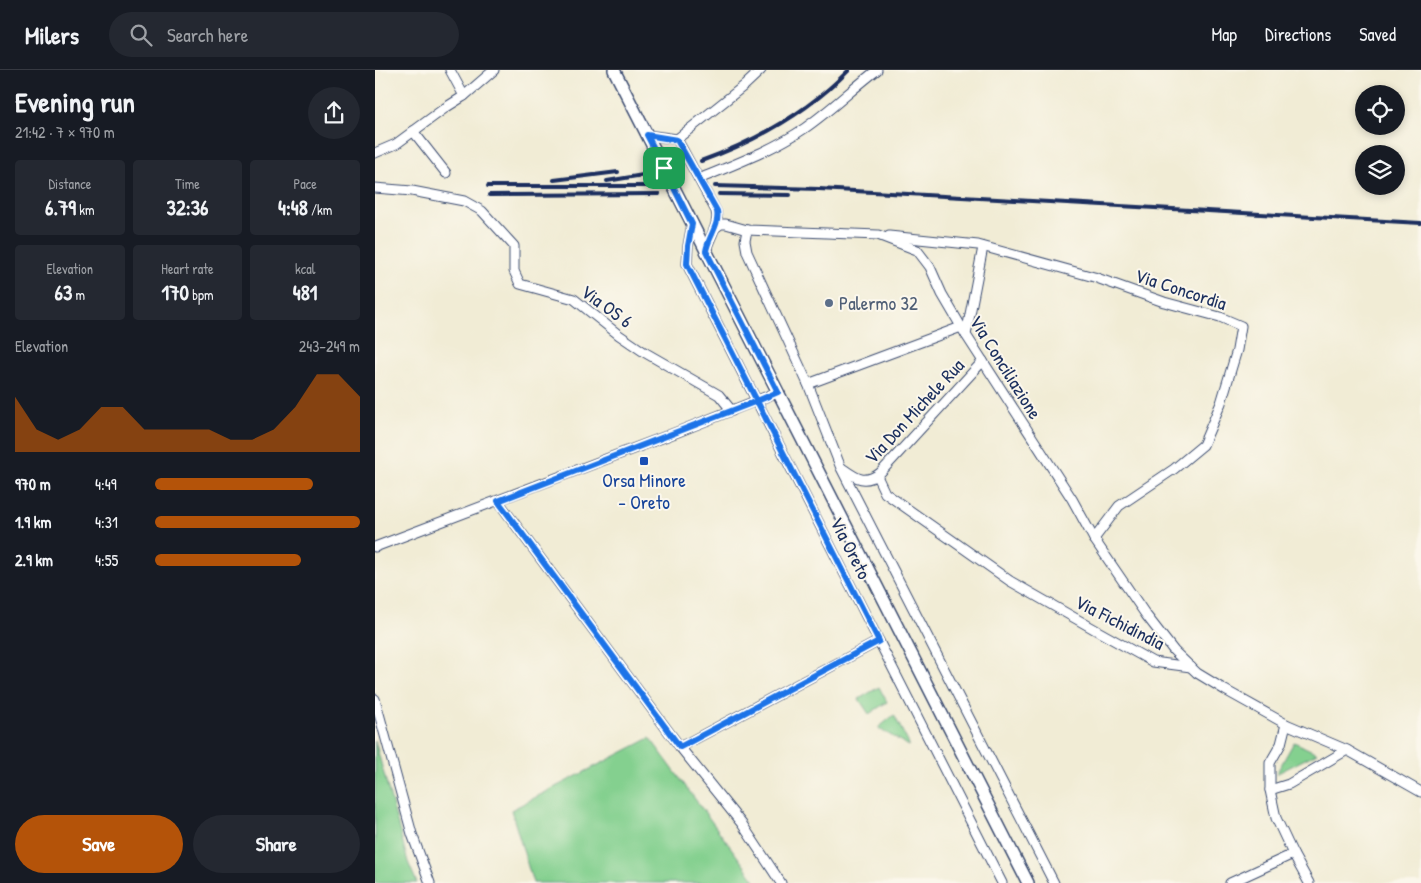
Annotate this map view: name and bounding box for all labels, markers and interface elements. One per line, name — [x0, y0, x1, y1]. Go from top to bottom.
search box — [109, 12, 459, 57]
text: Milers — [25, 19, 79, 51]
icon: search — [127, 21, 155, 49]
text: Search here — [167, 22, 248, 48]
text: Map — [1212, 22, 1237, 47]
text: Directions — [1265, 22, 1331, 47]
text: Saved — [1359, 22, 1396, 47]
text: Evening run — [15, 83, 135, 121]
map controls — [1355, 85, 1405, 195]
button: locate — [1355, 85, 1405, 135]
button: share — [308, 87, 360, 139]
text: 21:42 · 7 × 970 m — [15, 121, 115, 143]
button: layers — [1355, 145, 1405, 195]
pin — [643, 147, 685, 189]
icon: arrive — [650, 154, 678, 182]
text: Distance — [48, 174, 91, 193]
text: Time — [175, 174, 200, 193]
text: Pace — [294, 174, 317, 193]
text: 6.79 — [45, 193, 76, 222]
text: 32:36 — [167, 193, 208, 222]
text: 4:48 — [278, 193, 308, 222]
text: km — [76, 200, 95, 219]
text: /km — [308, 200, 332, 219]
text: Elevation — [47, 259, 93, 278]
text: Heart rate — [161, 259, 214, 278]
text: kcal — [295, 259, 315, 278]
street label: Via Concordia — [1132, 262, 1231, 316]
text: 63 — [55, 278, 72, 307]
text: 170 — [162, 278, 189, 307]
text: 481 — [293, 278, 317, 307]
street label: Via OS 6 — [576, 278, 638, 334]
text: m — [72, 285, 85, 304]
text: bpm — [189, 285, 213, 304]
place label: Palermo 32 — [839, 290, 918, 316]
marker: Palermo 32 — [823, 297, 835, 309]
street label: Via Conciliazione — [964, 310, 1049, 424]
text: Elevation — [15, 335, 68, 357]
text: 243–249 m — [299, 335, 360, 357]
street label: Via Don Michele Rua — [858, 352, 970, 469]
marker: Orsa Minore - Oreto — [638, 455, 650, 467]
place label: Orsa Minore - Oreto — [602, 467, 686, 515]
text: 970 m — [15, 473, 51, 495]
text: 4:49 — [95, 473, 117, 495]
text: 1.9 km — [15, 511, 51, 533]
text: 4:31 — [95, 511, 118, 533]
street label: Via Oreto — [824, 513, 878, 584]
text: 2.9 km — [15, 549, 53, 571]
text: 4:55 — [95, 549, 118, 571]
street label: Via Fichidindia — [1071, 588, 1170, 656]
button: Save — [15, 815, 183, 873]
button: Share — [193, 815, 360, 873]

